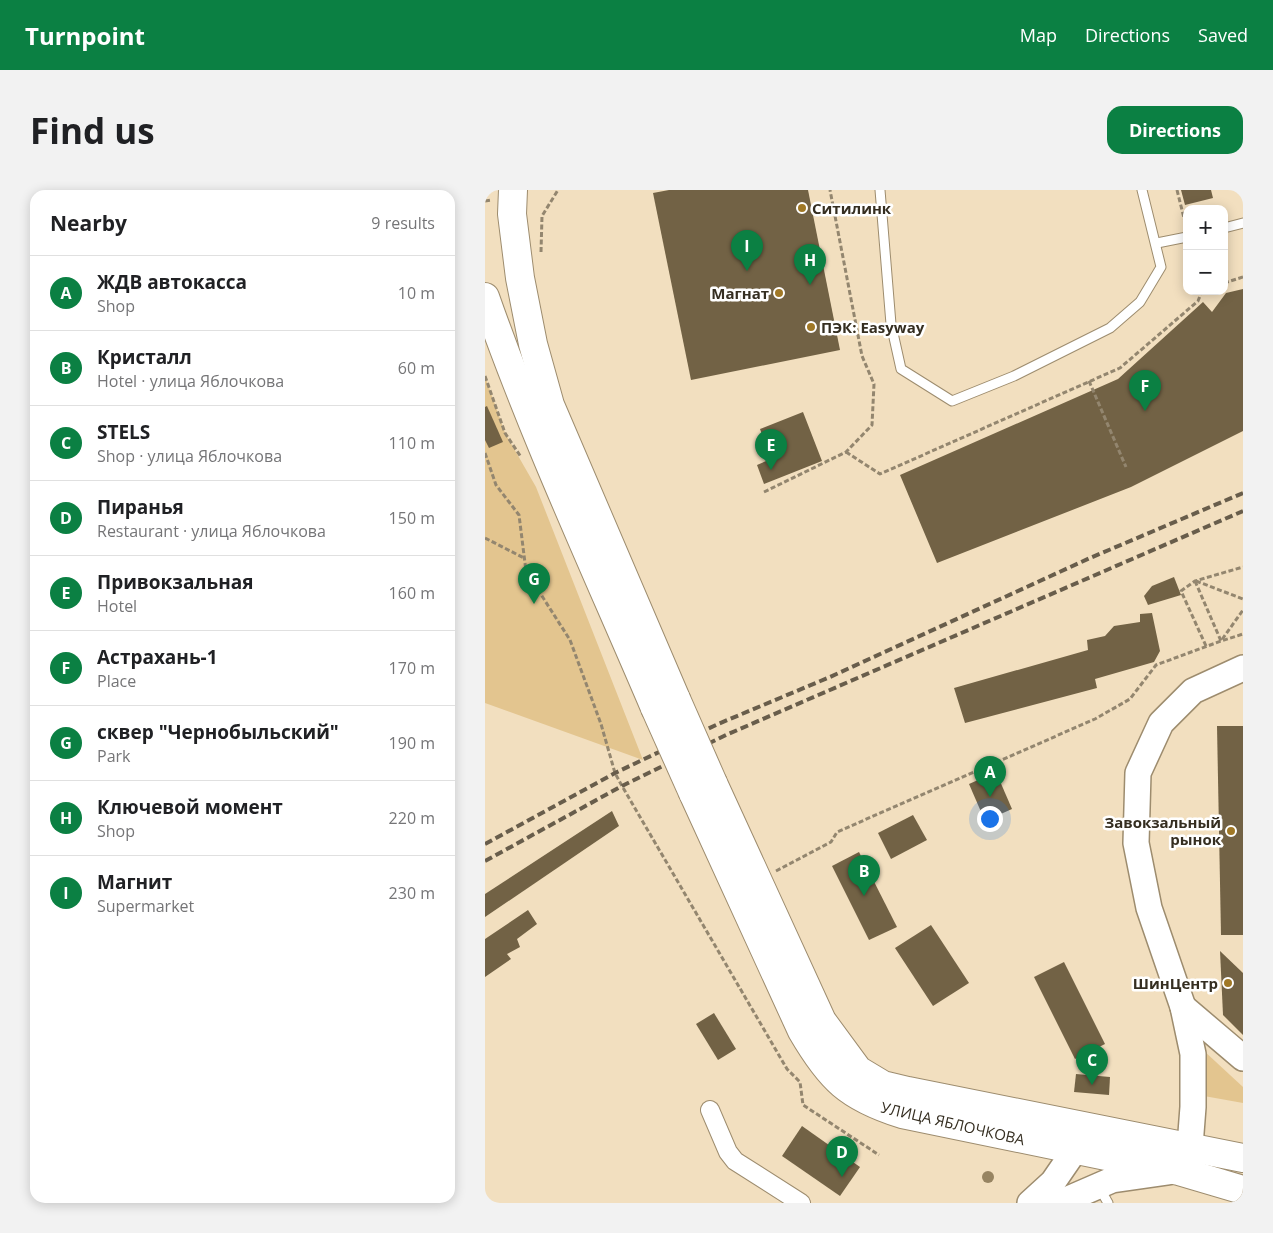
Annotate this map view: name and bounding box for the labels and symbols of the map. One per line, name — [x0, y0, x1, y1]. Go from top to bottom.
place label: Ситилинк — [812, 198, 892, 218]
marker: Ситилинк — [796, 202, 808, 214]
pin: I — [731, 230, 763, 271]
pin: H — [794, 244, 826, 285]
place label: Магнат — [711, 283, 769, 303]
marker: Магнат — [773, 287, 785, 299]
place label: ПЭК: Easyway — [821, 317, 925, 337]
marker: ПЭК: Easyway — [805, 321, 817, 333]
pin: F — [1129, 370, 1161, 411]
pin: E — [755, 429, 787, 470]
pin: G — [518, 563, 550, 604]
pin: A — [974, 756, 1006, 797]
your location — [977, 806, 1003, 832]
place label: Завокзальный рынок — [1104, 812, 1222, 849]
marker: Завокзальный рынок — [1225, 825, 1237, 837]
pin: B — [848, 855, 880, 896]
place label: ШинЦентр — [1133, 973, 1218, 993]
marker: ШинЦентр — [1222, 977, 1234, 989]
pin: C — [1076, 1044, 1108, 1085]
street label: УЛИЦА ЯБЛОЧКОВА — [879, 1097, 1027, 1149]
pin: D — [826, 1136, 858, 1177]

